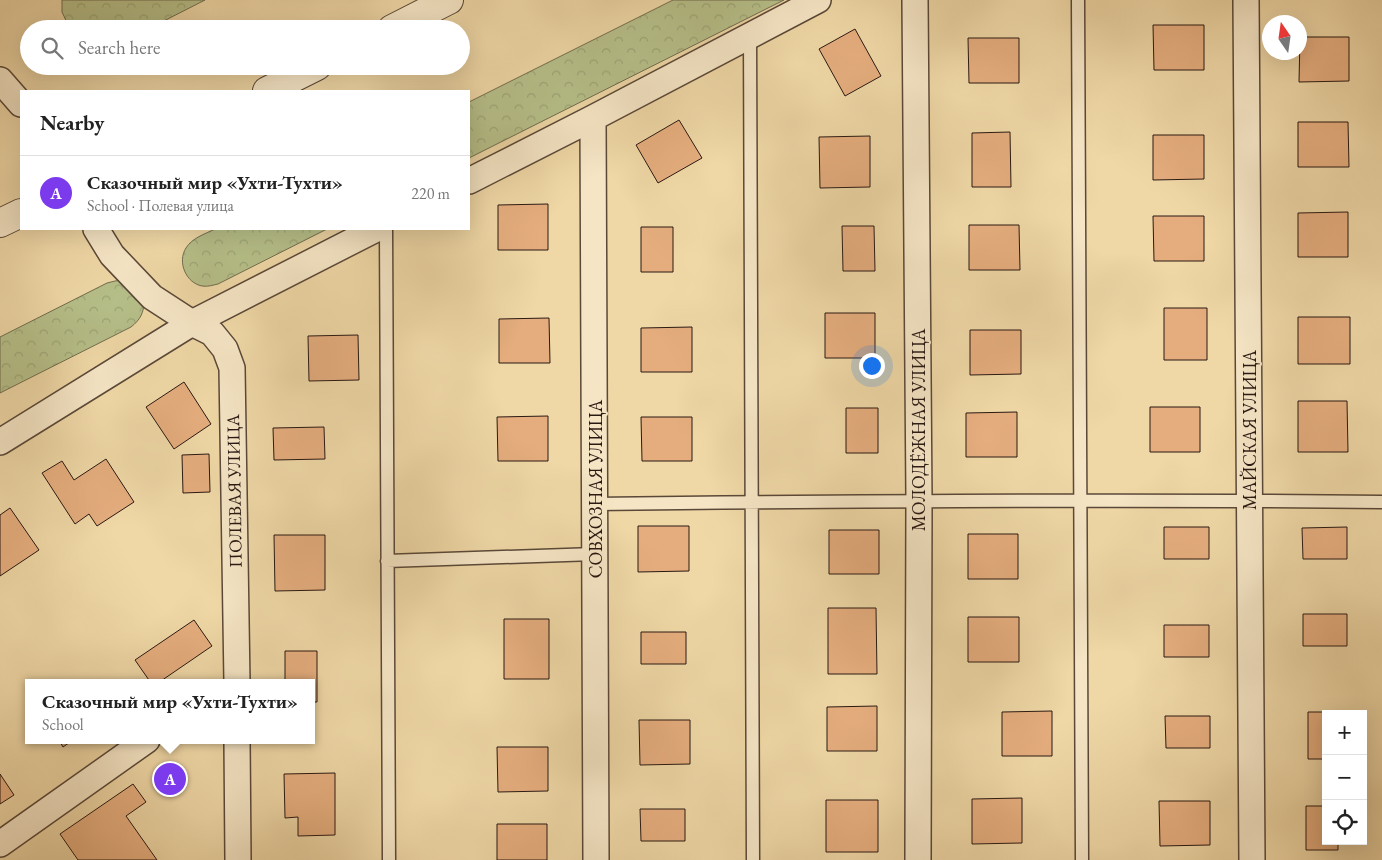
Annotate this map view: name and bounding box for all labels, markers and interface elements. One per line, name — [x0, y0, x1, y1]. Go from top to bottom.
north arrow — [1262, 15, 1307, 60]
search box — [20, 20, 470, 75]
icon: search — [38, 34, 66, 62]
text: Search here — [78, 35, 160, 60]
text: Nearby — [40, 109, 104, 136]
text: Сказочный мир «Ухти-Тухти» — [87, 170, 343, 195]
text: A — [50, 183, 62, 204]
text: 220 m — [411, 183, 450, 204]
text: School · Полевая улица — [87, 195, 234, 216]
street label: МОЛОДЁЖНАЯ УЛИЦА — [907, 328, 930, 531]
street label: МАЙСКАЯ УЛИЦА — [1238, 350, 1261, 510]
your location — [859, 353, 885, 379]
street label: СОВХОЗНАЯ УЛИЦА — [584, 399, 607, 578]
street label: ПОЛЕВАЯ УЛИЦА — [221, 413, 247, 568]
popup — [25, 679, 315, 744]
text: Сказочный мир «Ухти-Тухти» — [42, 689, 298, 714]
map controls — [1322, 710, 1367, 845]
button: + — [1322, 710, 1367, 755]
text: School — [42, 714, 84, 735]
button: − — [1322, 755, 1367, 800]
pin: A — [154, 760, 186, 798]
button: locate — [1322, 800, 1367, 845]

